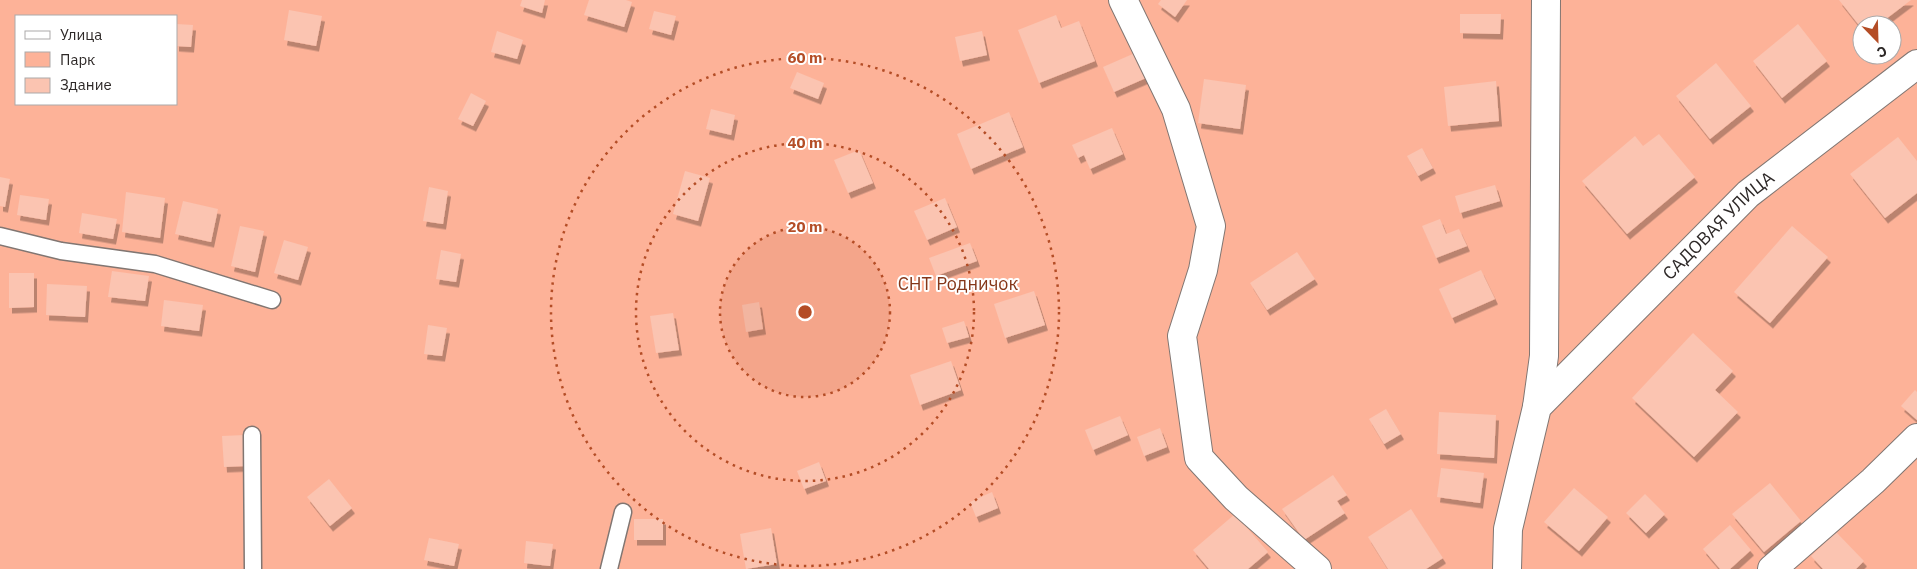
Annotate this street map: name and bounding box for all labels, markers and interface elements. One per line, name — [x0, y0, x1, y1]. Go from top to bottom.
legend — [15, 15, 178, 105]
north arrow — [1852, 15, 1902, 65]
text: Улица — [60, 25, 102, 44]
text: С — [1874, 42, 1890, 62]
text: 60 m — [788, 48, 822, 67]
text: Парк — [60, 50, 95, 69]
text: Здание — [60, 75, 112, 94]
text: 40 m — [788, 133, 822, 152]
street label: САДОВАЯ УЛИЦА — [1657, 166, 1779, 285]
text: 20 m — [788, 217, 822, 236]
park label: СНТ Родничок — [898, 272, 1018, 295]
centre of rings — [796, 303, 814, 321]

